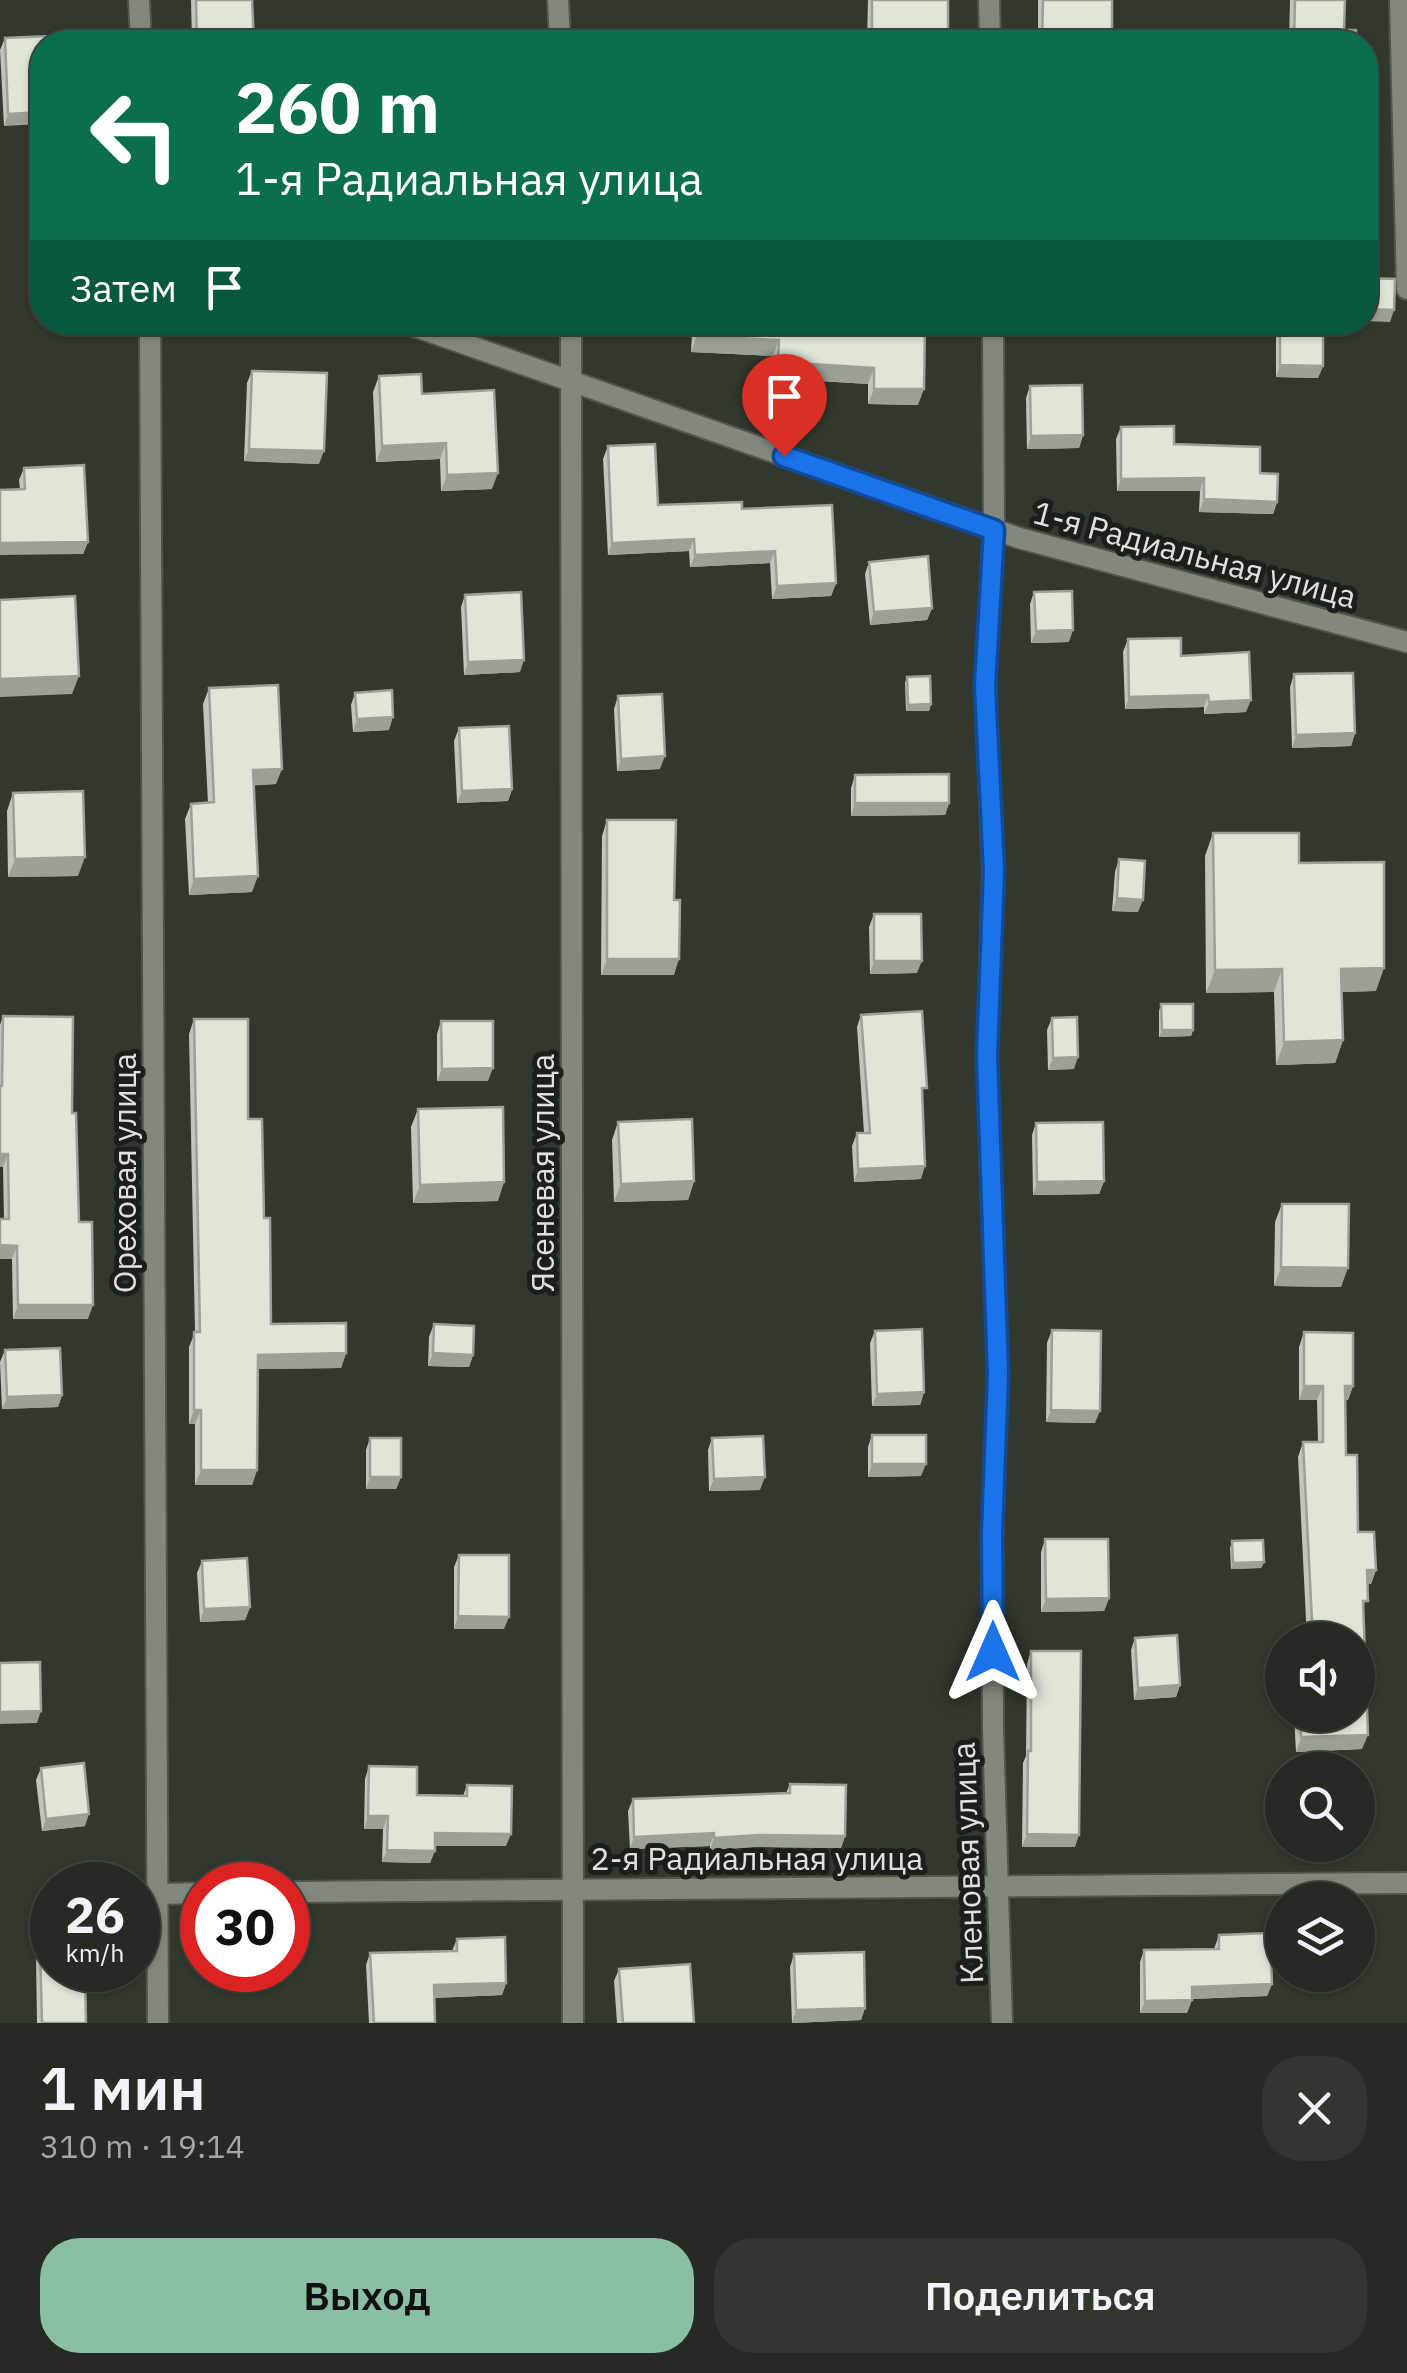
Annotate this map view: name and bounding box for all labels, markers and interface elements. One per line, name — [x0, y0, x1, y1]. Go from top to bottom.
text: 260 m — [235, 61, 440, 152]
icon: left — [70, 70, 200, 200]
text: 1-я Радиальная улица — [235, 149, 703, 207]
icon: arrive — [197, 260, 252, 315]
text: Затем — [70, 263, 177, 312]
pin — [742, 354, 827, 457]
icon: arrive — [757, 369, 812, 424]
street label: 1-я Радиальная улица — [1029, 491, 1361, 617]
street label: Ореховая улица — [103, 1053, 145, 1293]
street label: Ясеневая улица — [521, 1054, 563, 1292]
position arrow — [941, 1600, 1045, 1704]
map controls — [1265, 1622, 1375, 1992]
button: sound — [1265, 1622, 1375, 1732]
street label: Кленовая улица — [942, 1741, 992, 1985]
button: search — [1265, 1752, 1375, 1862]
street label: 2-я Радиальная улица — [591, 1837, 923, 1879]
speed limit sign: 30 — [180, 1862, 310, 1992]
text: 26 — [65, 1882, 125, 1947]
button: layers — [1265, 1882, 1375, 1992]
text: km/h — [66, 1936, 124, 1969]
text: 1 мин — [40, 2048, 206, 2127]
button: close — [1262, 2056, 1367, 2161]
text: 310 m · 19:14 — [40, 2125, 245, 2167]
button: Выход — [40, 2238, 694, 2353]
button: Поделиться — [714, 2238, 1367, 2353]

